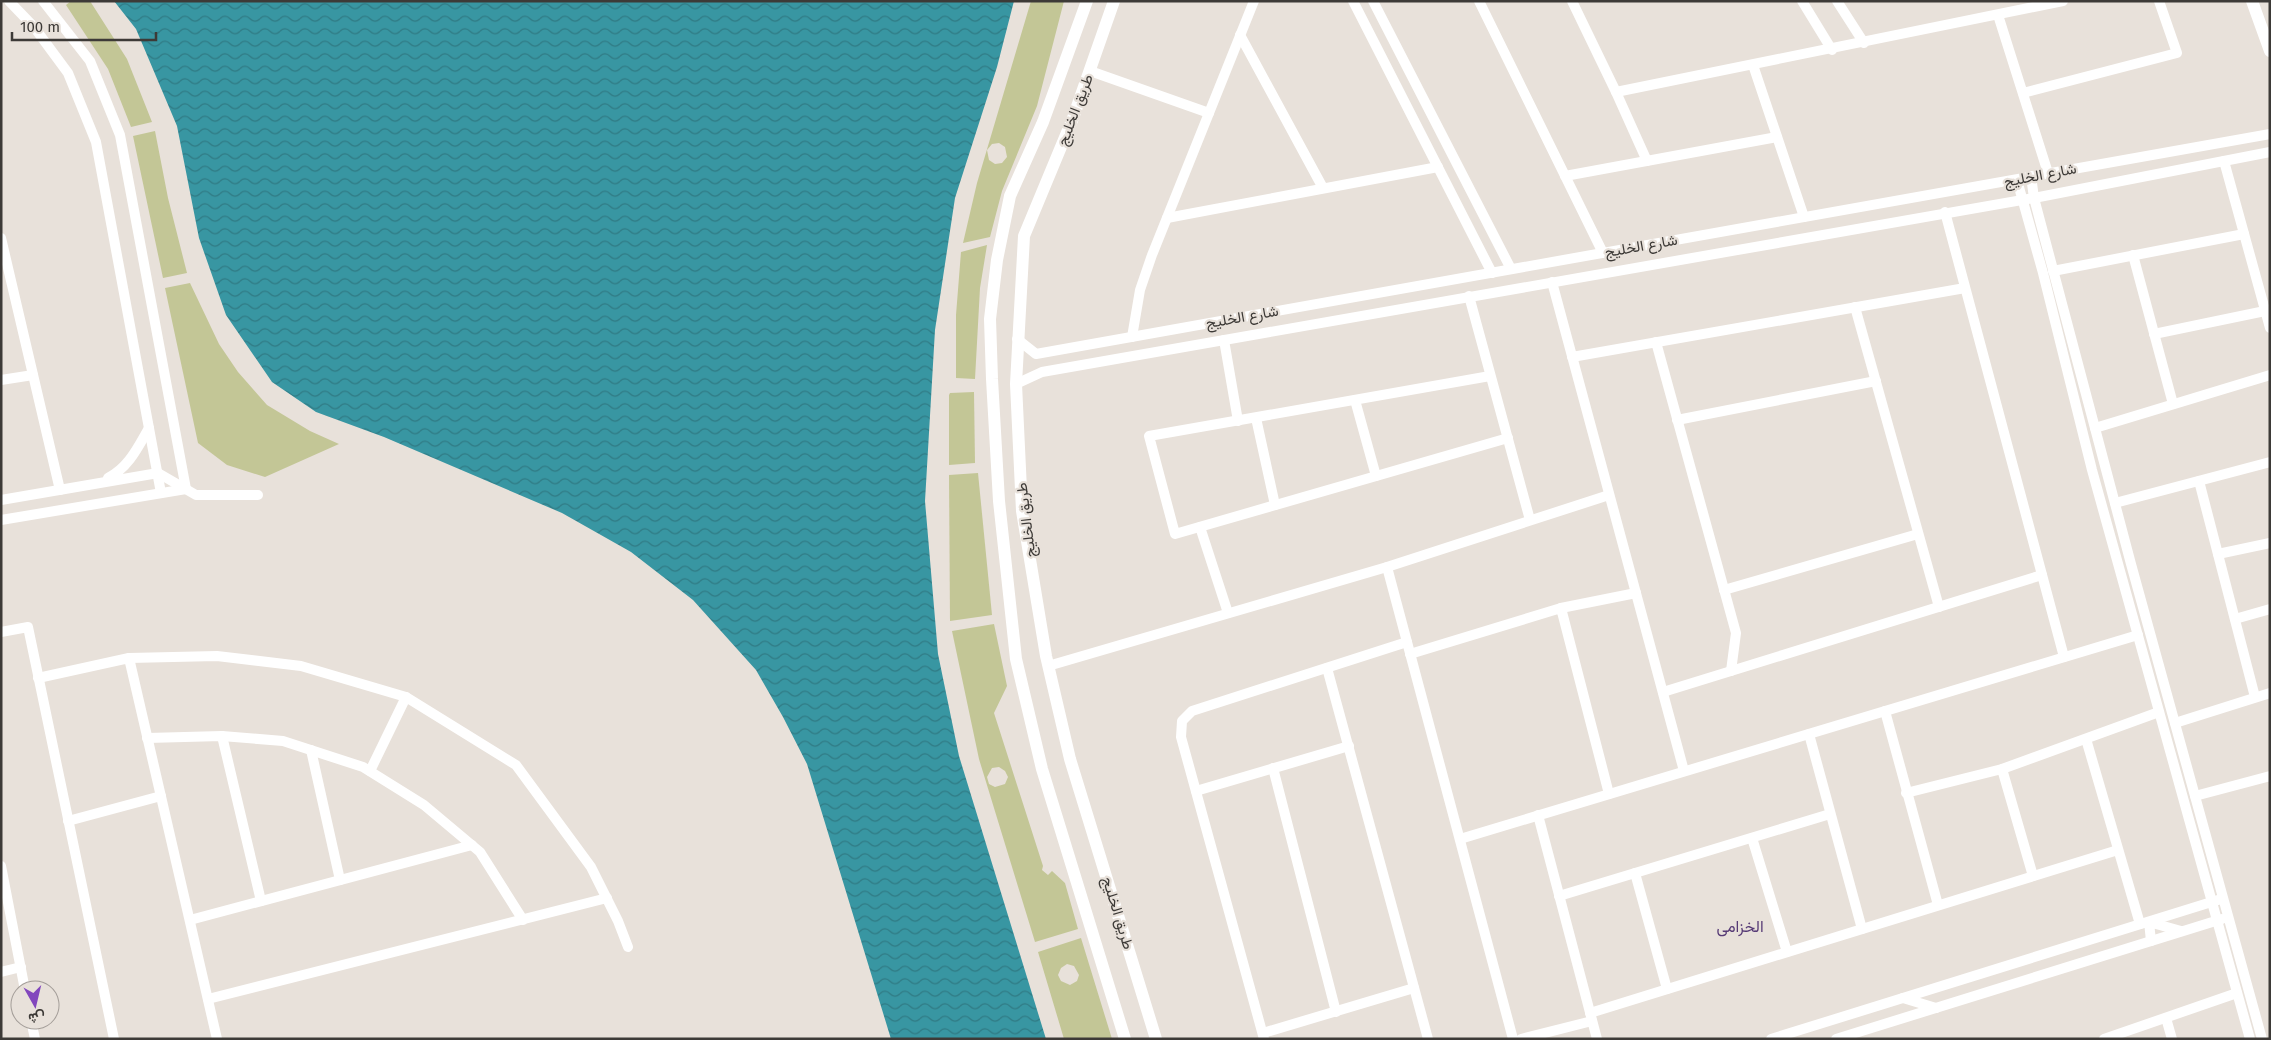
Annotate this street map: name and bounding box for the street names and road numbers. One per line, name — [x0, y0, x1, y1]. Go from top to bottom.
street label: طريق الخليج — [1053, 71, 1099, 149]
street label: شارع الخليج — [2002, 159, 2078, 193]
street label: شارع الخليج — [1603, 231, 1679, 263]
street label: شارع الخليج — [1204, 302, 1280, 334]
street label: طريق الخليج — [1012, 481, 1041, 558]
street label: طريق الخليج — [1096, 874, 1138, 952]

